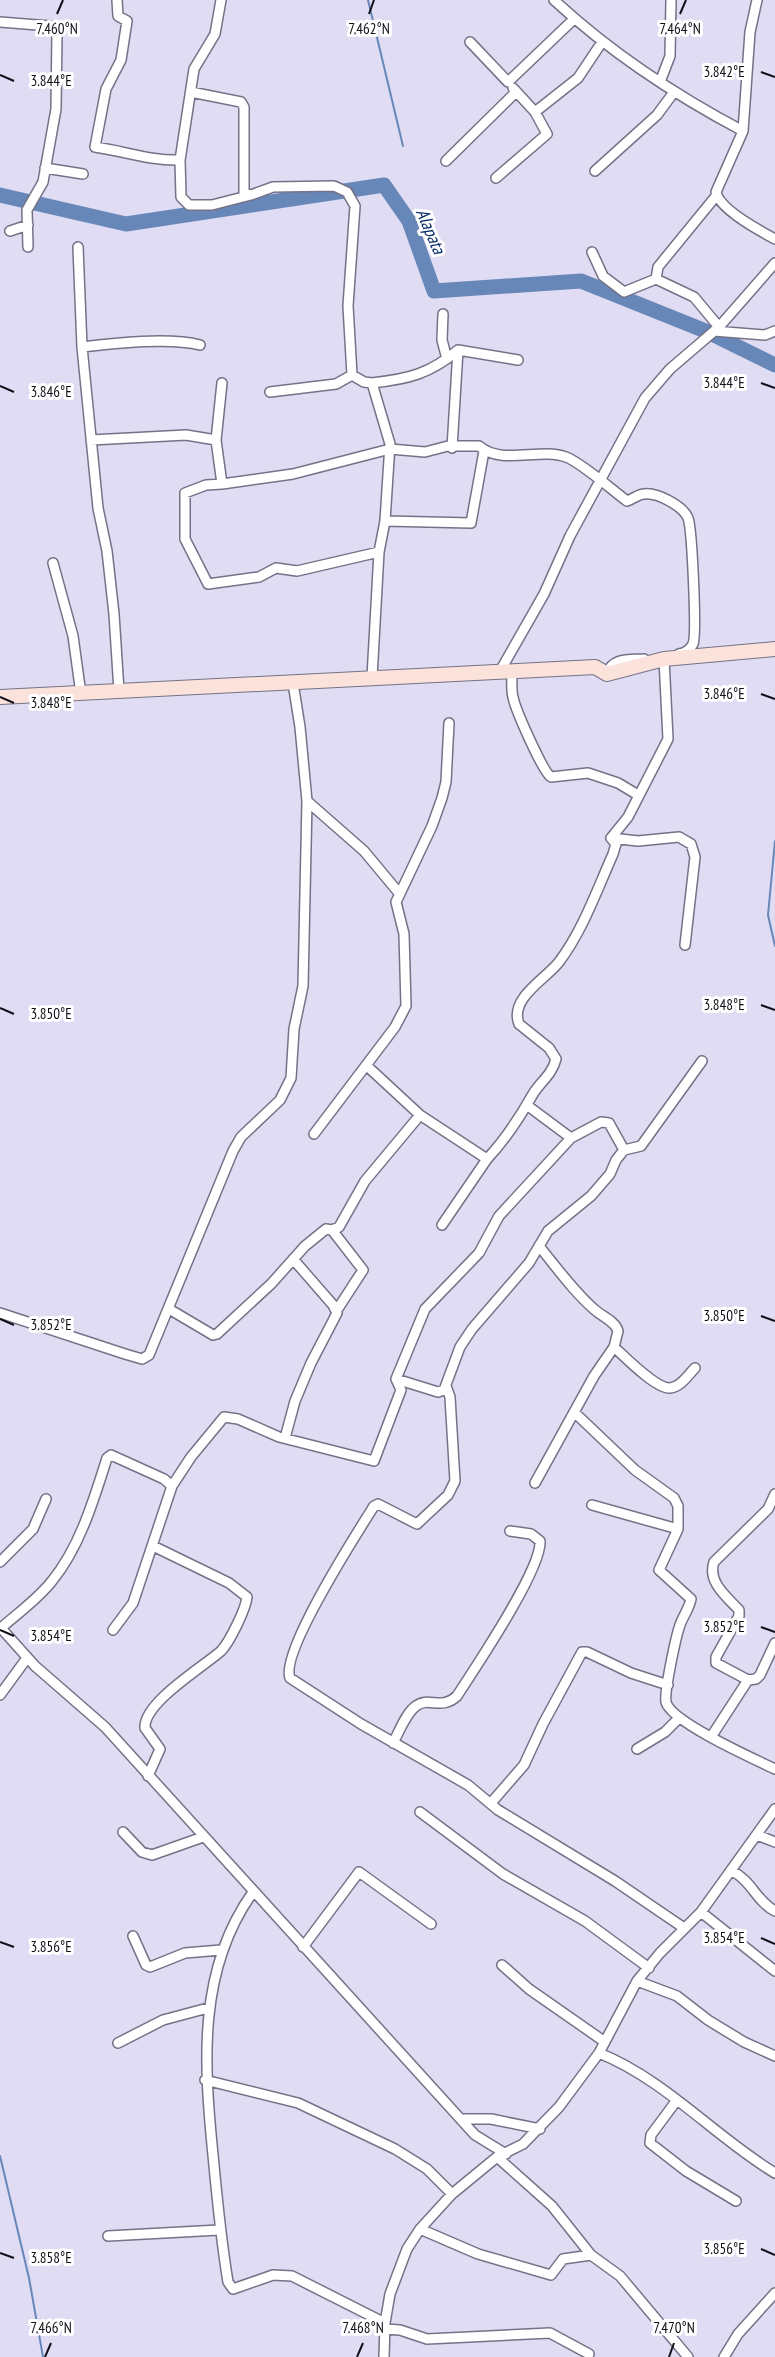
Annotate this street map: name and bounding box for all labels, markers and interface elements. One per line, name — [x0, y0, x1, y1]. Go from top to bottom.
text: 7.460°N — [36, 19, 78, 38]
text: 7.462°N — [348, 19, 390, 38]
text: 7.464°N — [659, 19, 701, 38]
text: 3.842°E — [703, 62, 745, 81]
text: 3.844°E — [30, 71, 72, 90]
water label: Alapata — [411, 205, 451, 258]
text: 3.844°E — [703, 373, 745, 392]
text: 3.846°E — [30, 382, 72, 401]
text: 3.846°E — [703, 684, 745, 703]
text: 3.848°E — [30, 693, 72, 712]
text: 3.848°E — [703, 995, 745, 1014]
text: 3.850°E — [30, 1004, 72, 1023]
text: 3.850°E — [703, 1306, 745, 1325]
text: 3.852°E — [30, 1315, 72, 1334]
text: 3.852°E — [703, 1617, 745, 1636]
text: 3.854°E — [30, 1626, 72, 1645]
text: 3.854°E — [703, 1928, 745, 1947]
text: 3.856°E — [30, 1937, 72, 1956]
text: 3.856°E — [703, 2239, 745, 2258]
text: 3.858°E — [30, 2248, 72, 2267]
text: 7.466°N — [30, 2318, 72, 2337]
text: 7.468°N — [342, 2318, 384, 2337]
text: 7.470°N — [653, 2318, 695, 2337]

